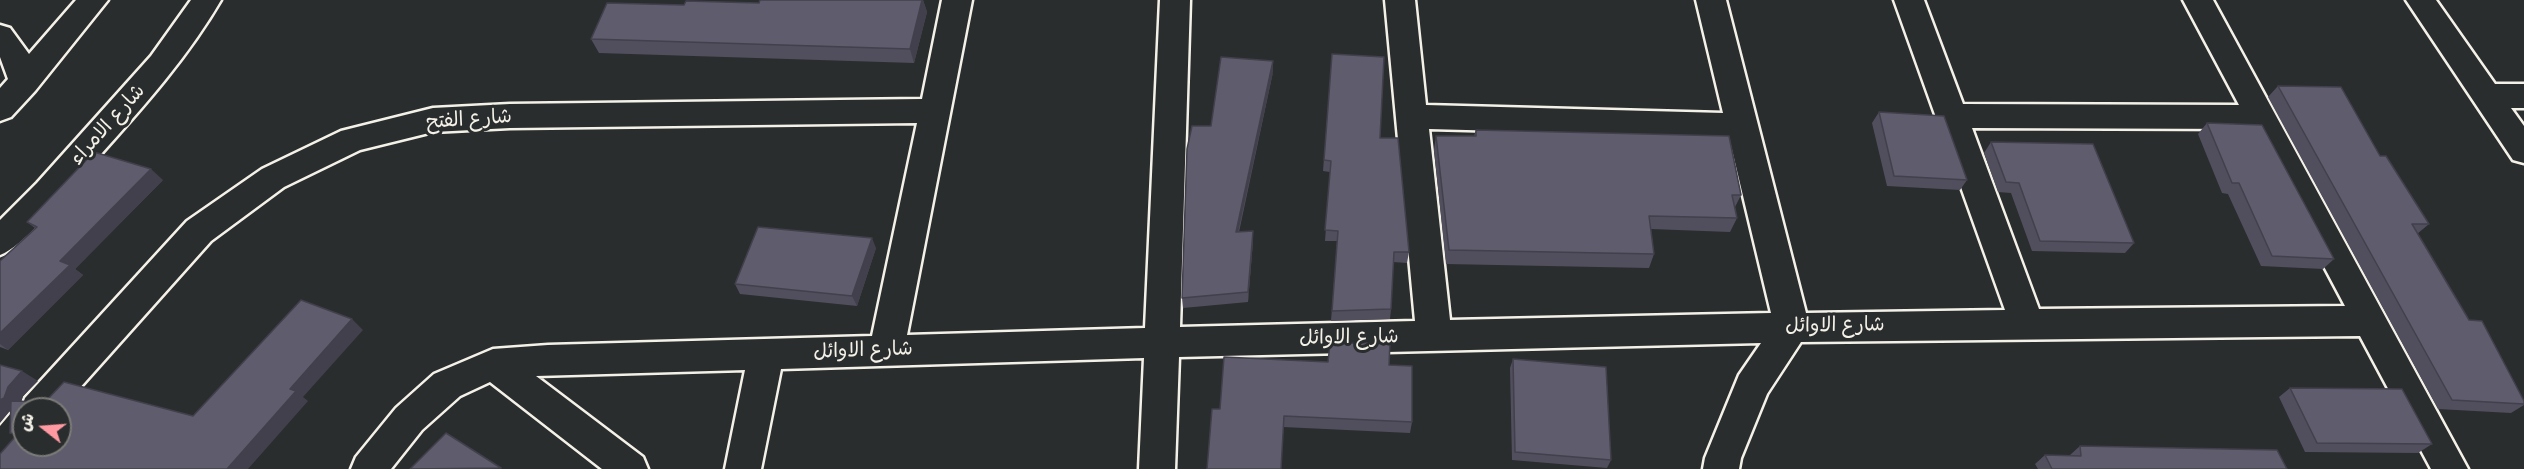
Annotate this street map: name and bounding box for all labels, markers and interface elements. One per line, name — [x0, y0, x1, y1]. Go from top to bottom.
street label: شارع الامراء — [65, 80, 151, 170]
street label: شارع الفتح — [425, 105, 513, 135]
street label: شارع الاوائل — [1785, 313, 1885, 339]
street label: شارع الاوائل — [1299, 325, 1399, 351]
street label: شارع الاوائل — [813, 337, 913, 365]
north arrow — [12, 397, 72, 457]
text: ش — [10, 410, 43, 435]

